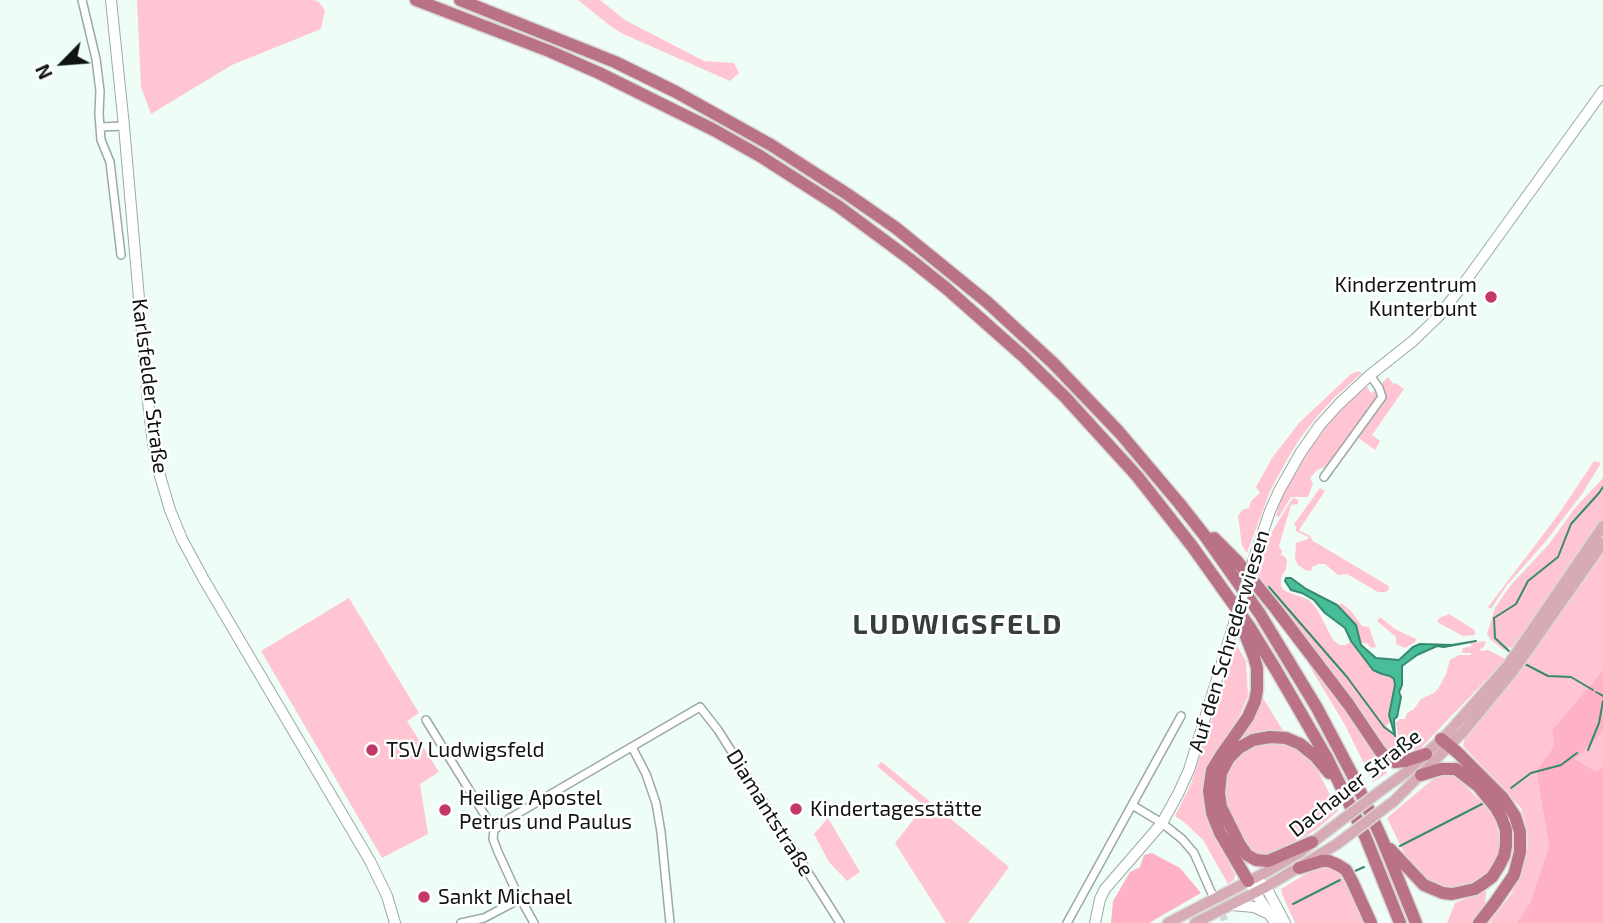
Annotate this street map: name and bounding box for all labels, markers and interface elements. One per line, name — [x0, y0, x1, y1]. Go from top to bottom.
north arrow — [28, 28, 98, 98]
text: N — [30, 61, 57, 83]
place label: Kinderzentrum Kunterbunt — [1334, 272, 1477, 322]
marker: Kinderzentrum Kunterbunt — [1483, 289, 1499, 305]
street label: Karlsfelder Straße — [127, 297, 173, 475]
street label: Auf den Schrederwiesen — [1183, 527, 1275, 755]
district label: LUDWIGSFELD — [854, 608, 1062, 642]
street label: Dachauer Straße — [1284, 724, 1426, 842]
place label: TSV Ludwigsfeld — [386, 737, 545, 763]
marker: TSV Ludwigsfeld — [364, 742, 380, 758]
street label: Diamantstraße — [721, 745, 819, 881]
place label: Heilige Apostel Petrus und Paulus — [459, 785, 632, 835]
place label: Kindertagesstätte — [810, 796, 982, 822]
marker: Kindertagesstätte — [788, 801, 804, 817]
marker: Heilige Apostel Petrus und Paulus — [437, 802, 453, 818]
place label: Sankt Michael — [438, 884, 572, 910]
marker: Sankt Michael — [416, 889, 432, 905]

